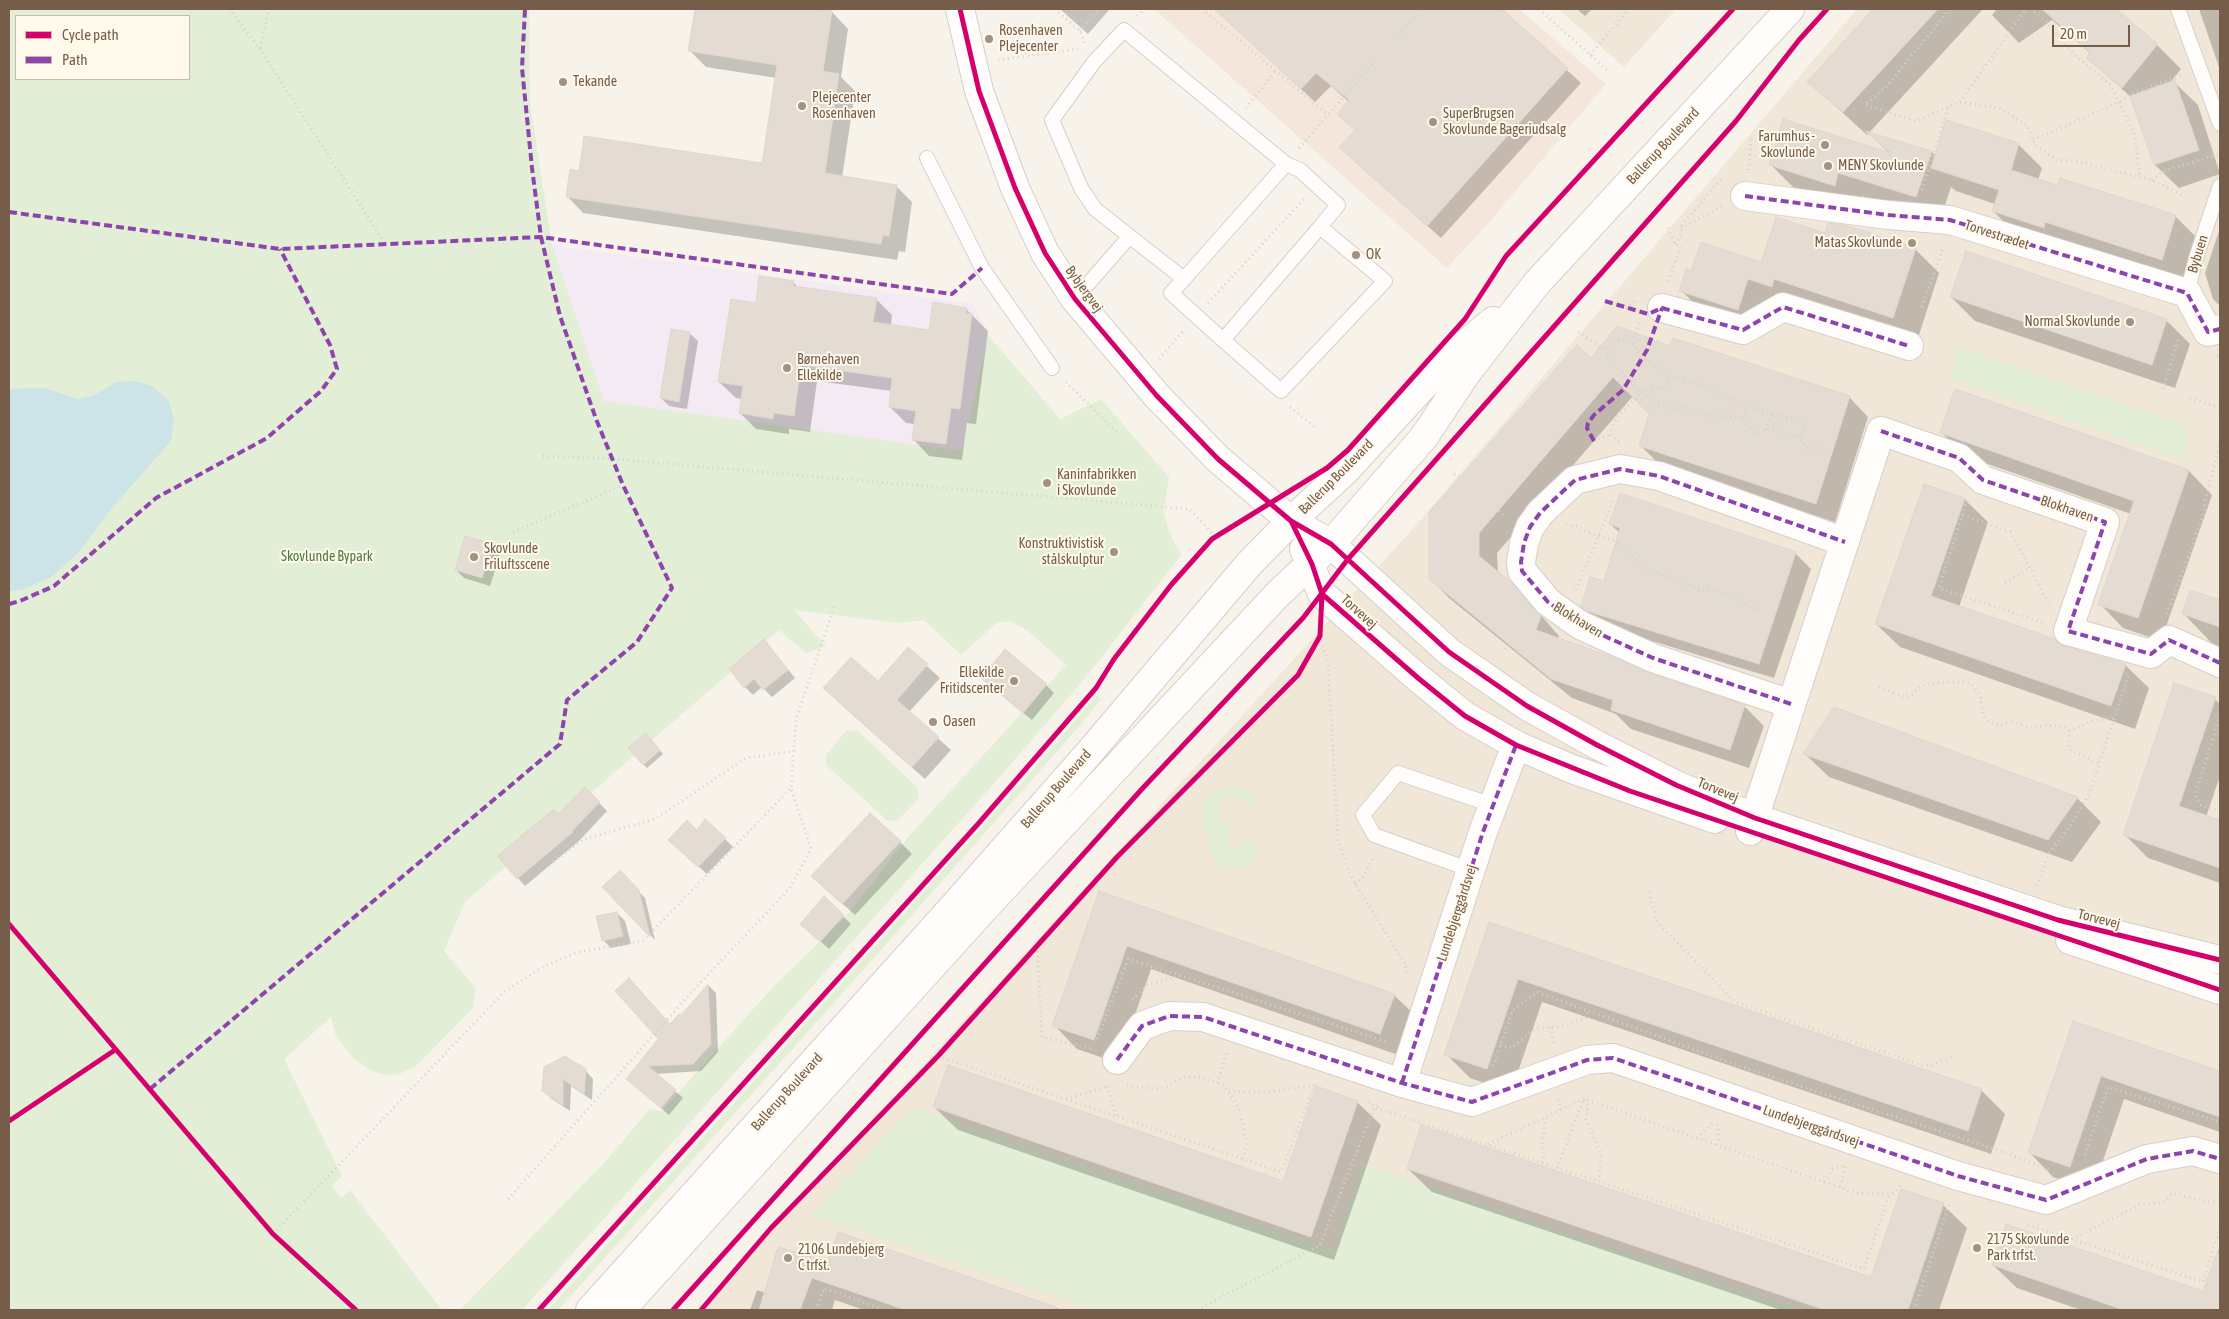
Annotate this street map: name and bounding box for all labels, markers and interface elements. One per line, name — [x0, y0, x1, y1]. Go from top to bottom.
legend — [15, 15, 190, 80]
scale bar — [2054, 15, 2132, 47]
place label: Rosenhaven Plejecenter — [999, 23, 1063, 56]
text: 20 m — [2060, 25, 2087, 42]
text: Cycle path — [62, 26, 119, 43]
marker: Rosenhaven Plejecenter — [983, 33, 995, 45]
text: Path — [62, 51, 88, 68]
place label: Tekande — [573, 74, 617, 90]
marker: Tekande — [557, 76, 569, 88]
place label: Plejecenter Rosenhaven — [812, 90, 876, 122]
marker: Plejecenter Rosenhaven — [796, 100, 808, 112]
street label: Ballerup Boulevard — [1623, 104, 1703, 188]
place label: SuperBrugsen Skovlunde Bageriudsalg — [1443, 106, 1566, 138]
marker: SuperBrugsen Skovlunde Bageriudsalg — [1427, 116, 1439, 128]
place label: Farumhus - Skovlunde — [1758, 129, 1815, 162]
marker: Farumhus - Skovlunde — [1819, 139, 1831, 151]
place label: MENY Skovlunde — [1838, 158, 1924, 174]
marker: MENY Skovlunde — [1822, 160, 1834, 172]
street label: Torvestrædet — [1963, 217, 2031, 253]
street label: Bybuen — [2184, 233, 2212, 275]
place label: Matas Skovlunde — [1814, 235, 1902, 251]
marker: Matas Skovlunde — [1906, 237, 1918, 249]
place label: OK — [1366, 247, 1381, 263]
marker: OK — [1350, 249, 1362, 261]
street label: Bybjergvej — [1061, 262, 1107, 316]
place label: Normal Skovlunde — [2025, 314, 2120, 330]
marker: Normal Skovlunde — [2124, 316, 2136, 328]
place label: Børnehaven Ellekilde — [797, 352, 860, 384]
marker: Børnehaven Ellekilde — [781, 362, 793, 374]
street label: Ballerup Boulevard — [1295, 436, 1377, 518]
place label: Kaninfabrikken i Skovlunde — [1057, 467, 1136, 500]
marker: Kaninfabrikken i Skovlunde — [1041, 477, 1053, 489]
street label: Blokhaven — [2038, 492, 2096, 526]
place label: Konstruktivistisk stålskulptur — [1018, 536, 1104, 568]
place label: Skovlunde Friluftsscene — [484, 541, 550, 574]
marker: Konstruktivistisk stålskulptur — [1108, 546, 1120, 558]
park label: Skovlunde Bypark — [281, 549, 373, 565]
marker: Skovlunde Friluftsscene — [468, 551, 480, 563]
street label: Torvevej — [1337, 591, 1381, 633]
street label: Blokhaven — [1550, 599, 1606, 641]
place label: Ellekilde Fritidscenter — [940, 665, 1004, 698]
marker: Ellekilde Fritidscenter — [1008, 675, 1020, 687]
place label: Oasen — [943, 714, 976, 730]
marker: Oasen — [927, 716, 939, 728]
street label: Ballerup Boulevard — [1017, 746, 1095, 832]
street label: Torvevej — [1695, 774, 1741, 806]
street label: Lundebjerggårdsvej — [1433, 862, 1481, 964]
street label: Torvevej — [2076, 906, 2122, 932]
street label: Ballerup Boulevard — [748, 1050, 826, 1134]
street label: Lundebjerggårdsvej — [1761, 1102, 1861, 1150]
place label: 2175 Skovlunde Park trfst. — [1987, 1232, 2069, 1264]
place label: 2106 Lundebjerg C trfst. — [798, 1242, 884, 1274]
marker: 2175 Skovlunde Park trfst. — [1971, 1242, 1983, 1254]
marker: 2106 Lundebjerg C trfst. — [782, 1252, 794, 1264]

